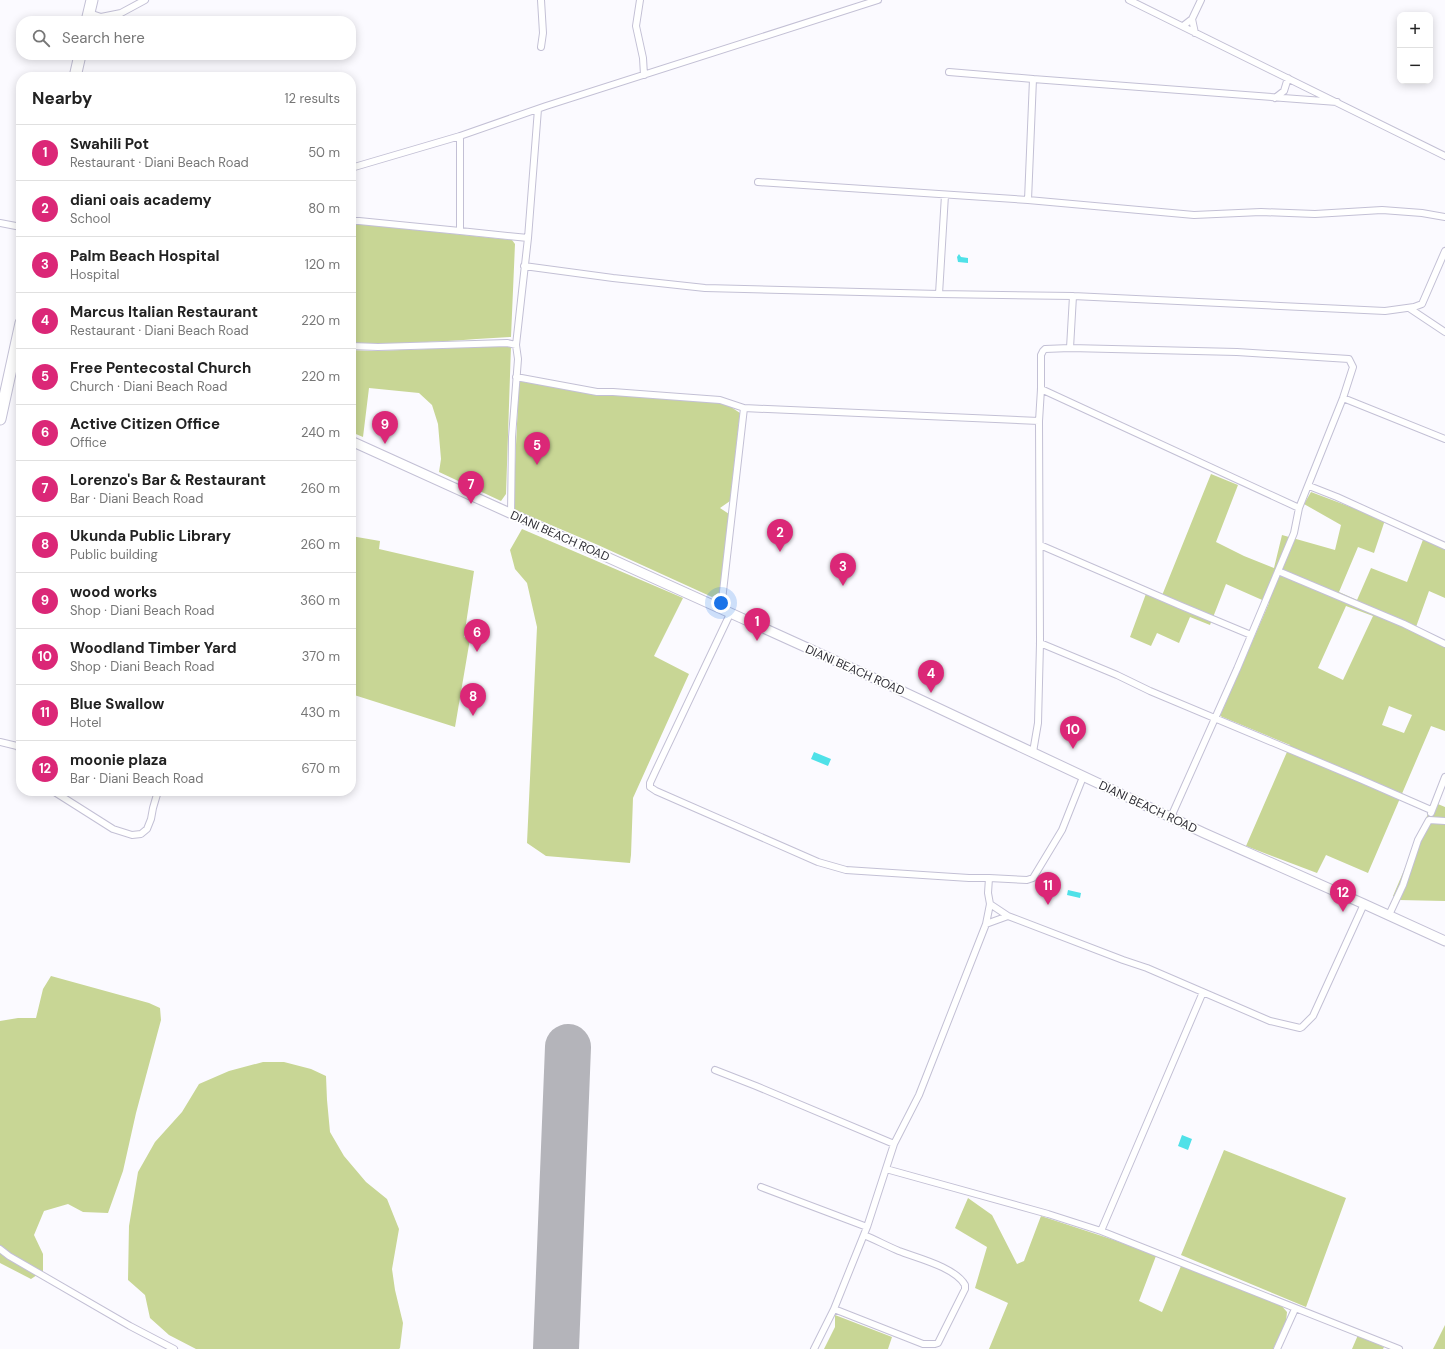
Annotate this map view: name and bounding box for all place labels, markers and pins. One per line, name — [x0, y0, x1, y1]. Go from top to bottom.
pin: 9 — [372, 411, 398, 444]
pin: 5 — [524, 432, 550, 465]
pin: 7 — [458, 471, 484, 504]
pin: 2 — [767, 519, 793, 552]
pin: 3 — [830, 553, 856, 586]
pin: 1 — [744, 608, 770, 641]
pin: 6 — [464, 619, 490, 652]
pin: 4 — [918, 660, 944, 693]
pin: 8 — [460, 683, 486, 716]
pin: 10 — [1060, 716, 1086, 749]
pin: 11 — [1035, 872, 1061, 905]
pin: 12 — [1330, 879, 1356, 912]

